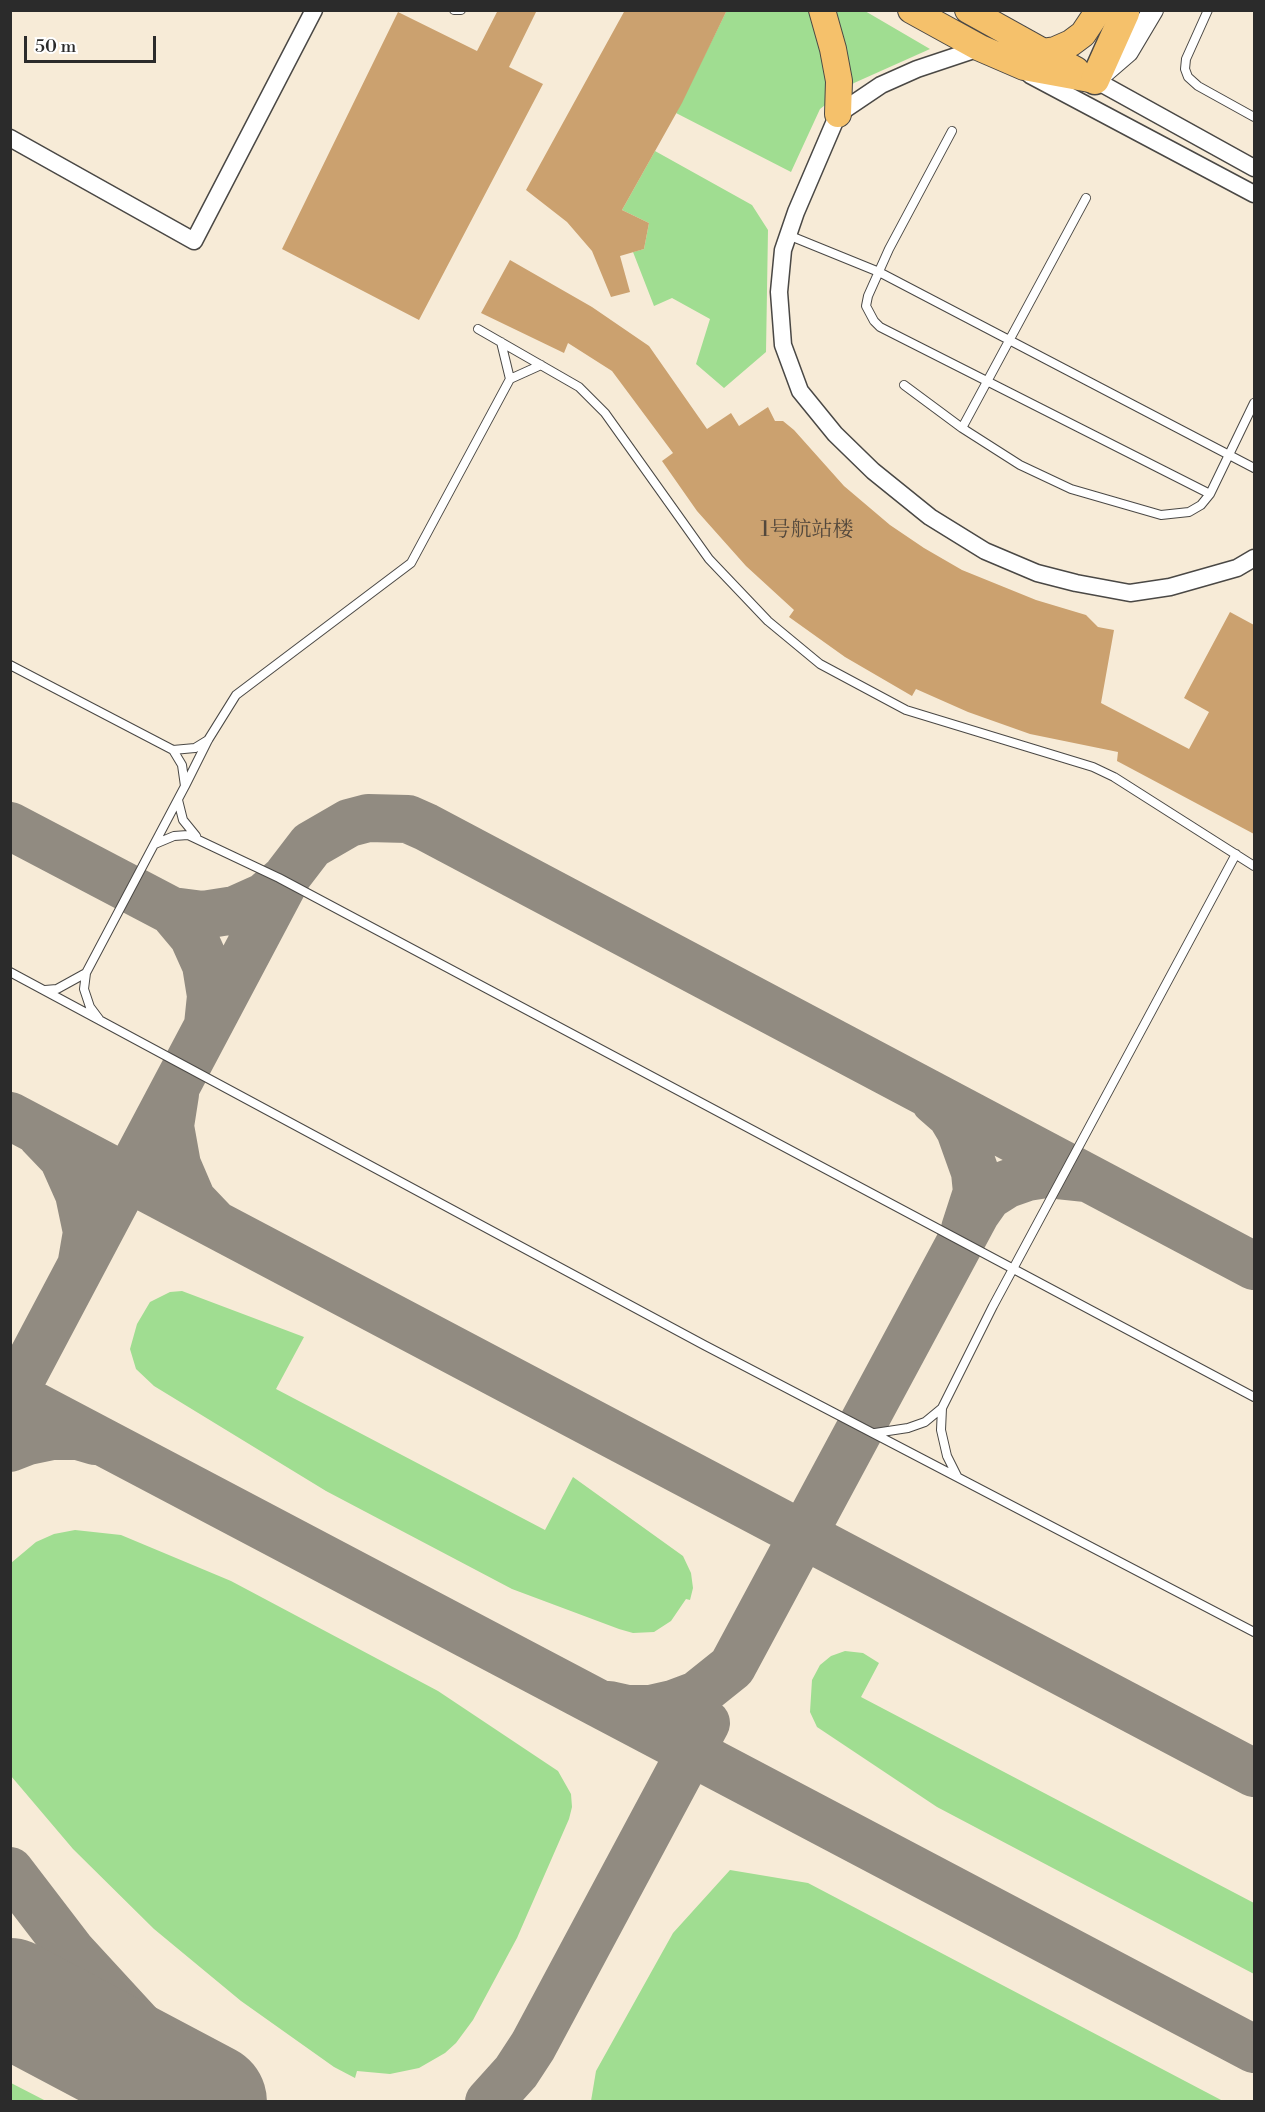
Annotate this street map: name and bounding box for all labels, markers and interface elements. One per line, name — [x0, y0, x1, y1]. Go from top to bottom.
scale bar — [27, 24, 159, 62]
text: 50 m — [35, 35, 76, 58]
house number: 1号航站楼 — [760, 518, 854, 544]

